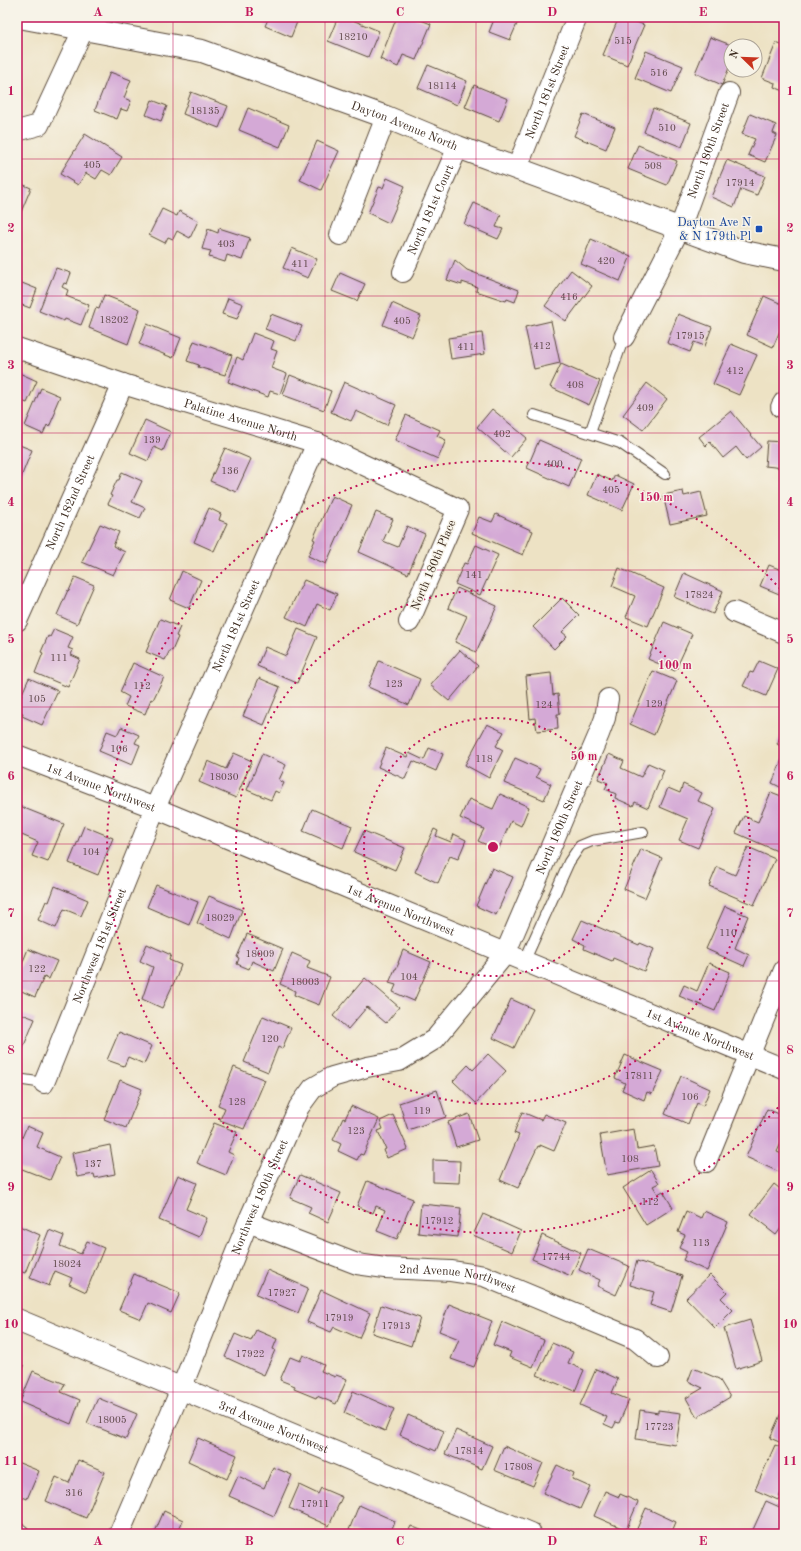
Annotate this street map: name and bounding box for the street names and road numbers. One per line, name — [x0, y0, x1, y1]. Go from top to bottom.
street label: North 181st Street — [524, 44, 572, 141]
street label: Dayton Avenue North — [349, 100, 460, 153]
street label: North 180th Street — [686, 101, 732, 200]
street label: North 181st Court — [406, 163, 456, 257]
street label: Palatine Avenue North — [182, 398, 299, 444]
street label: North 182nd Street — [44, 453, 98, 552]
street label: North 180th Place — [409, 518, 459, 612]
street label: North 181st Street — [211, 578, 263, 674]
street label: 1st Avenue Northwest — [44, 762, 157, 815]
street label: North 180th Street — [535, 779, 585, 877]
street label: 1st Avenue Northwest — [345, 883, 456, 939]
street label: Northwest 181st Street — [72, 887, 129, 1006]
street label: 1st Avenue Northwest — [644, 1007, 756, 1063]
street label: Northwest 180th Street — [230, 1138, 291, 1257]
street label: 2nd Avenue Northwest — [399, 1264, 517, 1296]
street label: 3rd Avenue Northwest — [217, 1400, 330, 1456]

